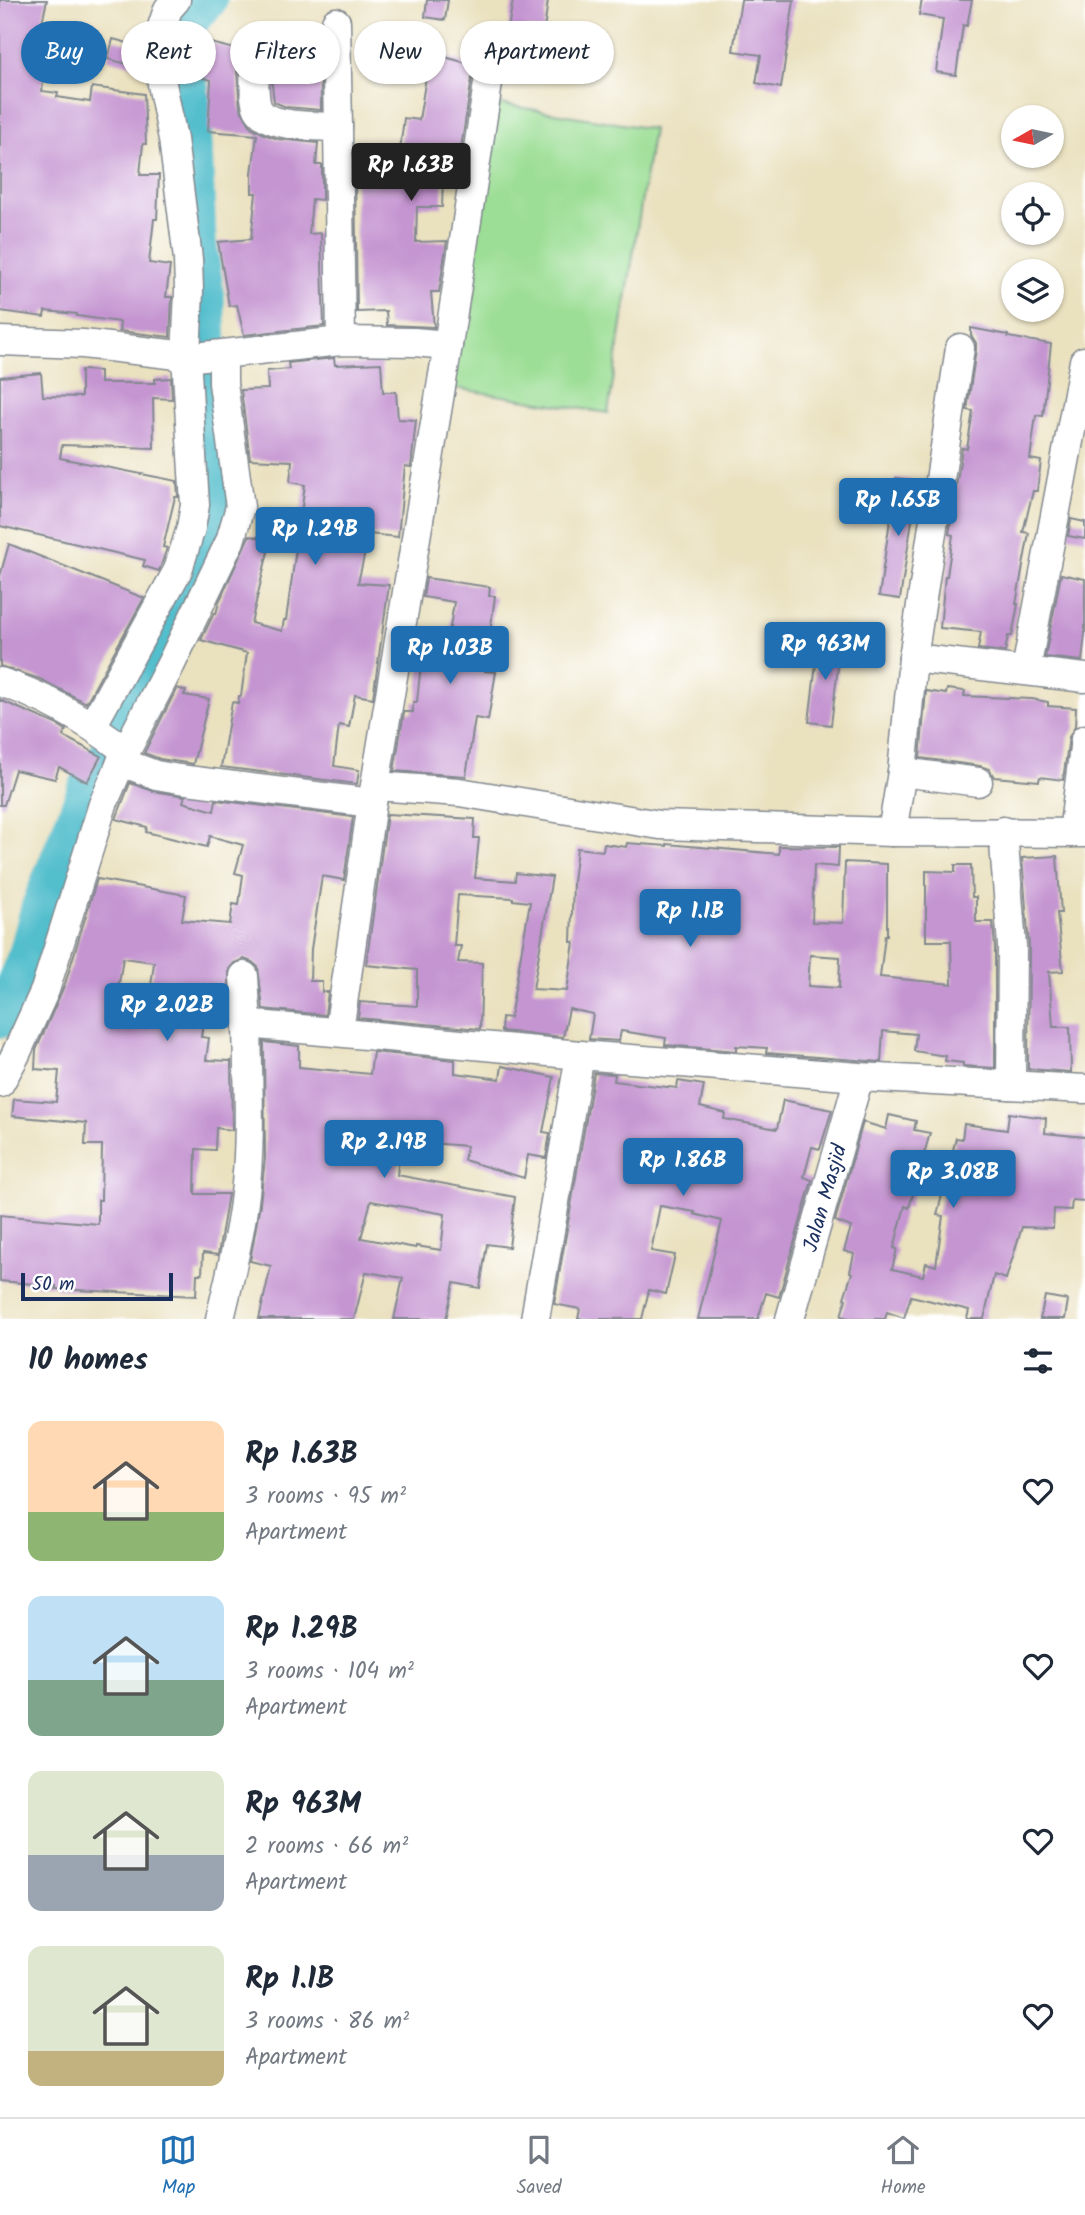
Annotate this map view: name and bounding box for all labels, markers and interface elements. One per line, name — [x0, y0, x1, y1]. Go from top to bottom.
chip: Buy — [21, 21, 107, 84]
chip: Rent — [121, 21, 216, 84]
chip: Filters — [230, 21, 340, 84]
chip: New — [354, 21, 446, 84]
chip: Apartment — [460, 21, 614, 84]
north arrow — [1001, 105, 1064, 168]
map controls — [1001, 105, 1064, 322]
pin: Rp 1.63B — [339, 144, 483, 203]
text: Rp 1.63B — [368, 148, 454, 184]
button: locate — [1001, 182, 1064, 245]
button: layers — [1001, 259, 1064, 322]
pin: Rp 1.65B — [826, 478, 970, 538]
text: Rp 1.65B — [855, 483, 941, 519]
pin: Rp 1.29B — [243, 508, 387, 567]
text: Rp 1.29B — [272, 512, 358, 548]
pin: Rp 963M — [760, 622, 890, 682]
pin: Rp 1.03B — [378, 626, 522, 686]
text: Rp 963M — [780, 627, 870, 663]
text: Rp 1.03B — [407, 631, 493, 667]
pin: Rp 1.1B — [625, 890, 755, 949]
text: Rp 1.1B — [656, 894, 724, 930]
pin: Rp 2.02B — [95, 984, 239, 1043]
text: Rp 2.02B — [120, 988, 214, 1024]
pin: Rp 2.19B — [312, 1120, 456, 1180]
text: Rp 2.19B — [341, 1125, 427, 1161]
pin: Rp 1.86B — [611, 1138, 755, 1198]
street label: Jalan Masjid — [795, 1140, 857, 1256]
text: Rp 1.86B — [639, 1143, 727, 1179]
pin: Rp 3.08B — [881, 1150, 1025, 1210]
text: Rp 3.08B — [907, 1155, 999, 1191]
scale bar — [21, 1270, 173, 1302]
text: 50 m — [32, 1270, 74, 1300]
text: 10 homes — [28, 1337, 148, 1385]
icon: filters — [1019, 1342, 1057, 1380]
text: Rp 1.63B — [245, 1431, 358, 1479]
icon: home — [84, 1449, 168, 1533]
icon: heart — [1019, 1472, 1057, 1510]
text: 3 rooms · 95 m² — [245, 1479, 406, 1515]
text: Apartment — [245, 1515, 347, 1551]
text: Rp 1.29B — [245, 1606, 358, 1654]
icon: home — [84, 1624, 168, 1708]
icon: heart — [1019, 1647, 1057, 1685]
text: 3 rooms · 104 m² — [245, 1654, 414, 1690]
text: Apartment — [245, 1690, 347, 1726]
text: Rp 963M — [245, 1781, 361, 1829]
icon: home — [84, 1799, 168, 1883]
icon: heart — [1019, 1822, 1057, 1860]
text: 2 rooms · 66 m² — [245, 1829, 408, 1865]
text: Apartment — [245, 1865, 347, 1901]
text: Rp 1.1B — [245, 1956, 335, 2004]
icon: home — [84, 1974, 168, 2058]
icon: heart — [1019, 1997, 1057, 2035]
text: 3 rooms · 86 m² — [245, 2004, 409, 2040]
text: Apartment — [245, 2040, 347, 2076]
tab: Map — [159, 2131, 197, 2203]
tab: Saved — [516, 2131, 562, 2203]
tab: Home — [880, 2131, 926, 2203]

